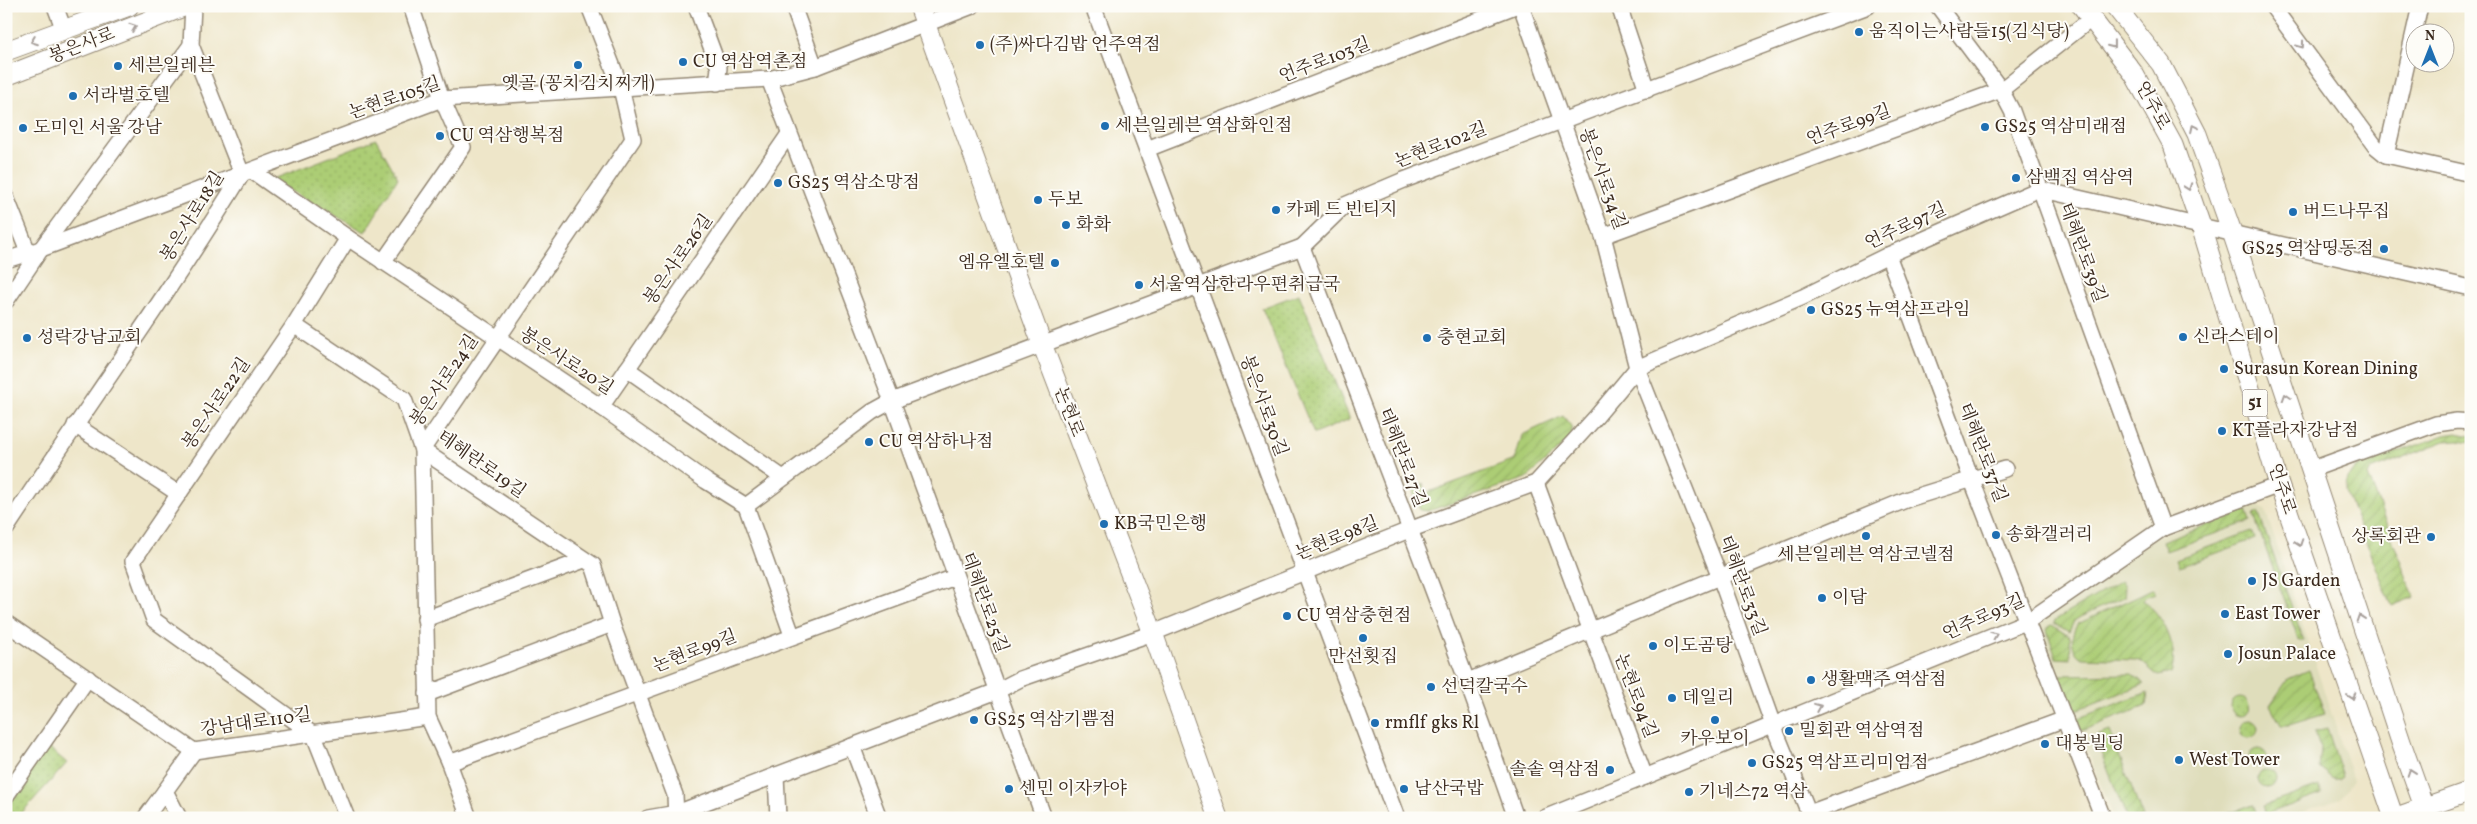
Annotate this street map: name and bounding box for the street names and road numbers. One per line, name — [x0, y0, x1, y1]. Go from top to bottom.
street label: 봉은사로 — [45, 22, 119, 70]
street label: 언주로103길 — [1276, 32, 1374, 90]
street label: 논현로105길 — [346, 72, 444, 126]
street label: 언주로 — [2129, 77, 2175, 135]
street label: 언주로99길 — [1803, 99, 1895, 153]
street label: 논현로102길 — [1391, 117, 1491, 175]
street label: 봉은사로34길 — [1572, 124, 1632, 234]
street label: 봉은사로18길 — [155, 167, 231, 267]
street label: 언주로97길 — [1861, 197, 1951, 257]
street label: 테헤란로39길 — [2052, 199, 2112, 307]
street label: 봉은사로26길 — [638, 210, 720, 310]
street label: 봉은사로20길 — [514, 322, 618, 402]
street label: 봉은사로24길 — [405, 330, 485, 432]
street label: 봉은사로30길 — [1233, 352, 1293, 460]
street label: 봉은사로22길 — [177, 353, 257, 455]
street label: 논현로 — [1047, 383, 1089, 441]
road number: 51 — [2242, 389, 2268, 416]
street label: 테헤란로37길 — [1952, 400, 2012, 506]
street label: 테헤란로27길 — [1372, 405, 1432, 511]
street label: 테헤란로19길 — [432, 425, 530, 505]
street label: 언주로 — [2261, 460, 2301, 518]
street label: 논현로98길 — [1291, 511, 1383, 567]
street label: 테헤란로33길 — [1712, 532, 1772, 640]
street label: 테헤란로25길 — [954, 549, 1014, 657]
street label: 언주로93길 — [1939, 589, 2029, 647]
street label: 논현로99길 — [649, 624, 741, 680]
street label: 논현로94길 — [1607, 650, 1663, 742]
street label: 강남대로110길 — [199, 703, 313, 743]

